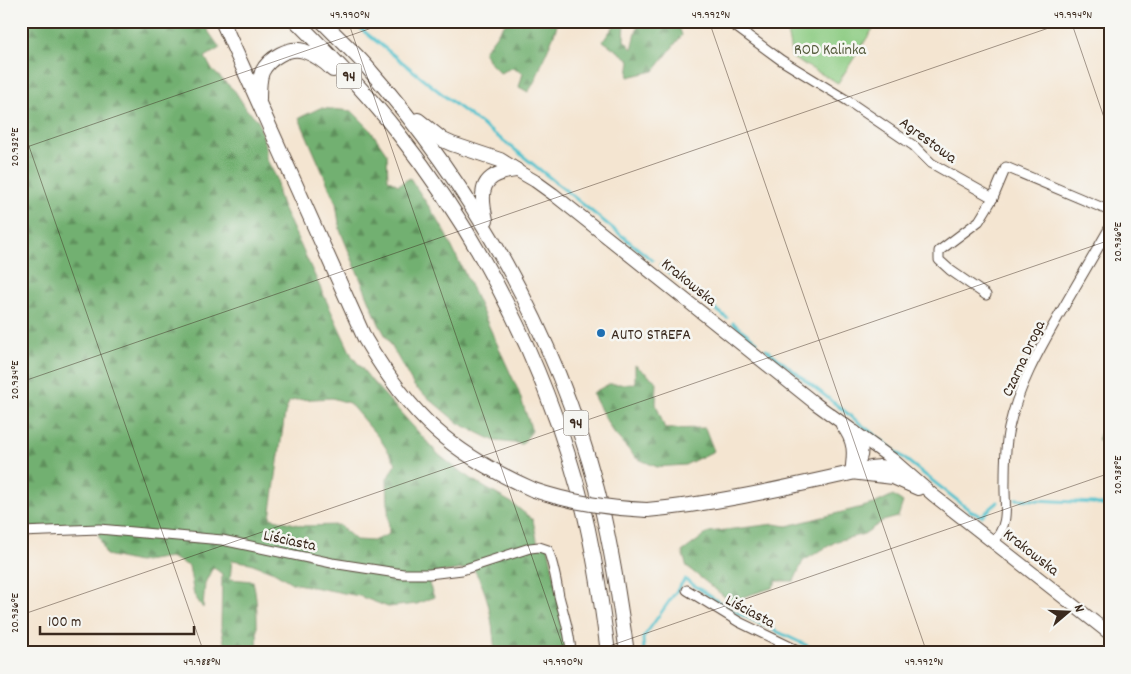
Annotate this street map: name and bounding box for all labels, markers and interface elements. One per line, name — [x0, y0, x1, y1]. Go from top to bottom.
text: 49.990°N — [330, 7, 370, 24]
text: 49.992°N — [692, 7, 730, 24]
text: 49.994°N — [1054, 7, 1092, 24]
park label: ROD Kalinka — [794, 39, 866, 62]
road number: 94 — [336, 64, 362, 88]
street label: Agrestowa — [894, 112, 962, 170]
text: 20.932°E — [7, 127, 24, 167]
text: 20.936°E — [1110, 222, 1127, 262]
street label: Krakowska — [656, 253, 722, 313]
street label: Czarna Droga — [997, 317, 1052, 401]
place label: AUTO STREFA — [611, 324, 691, 347]
marker: AUTO STREFA — [595, 327, 607, 339]
text: 20.934°E — [7, 360, 24, 399]
road number: 94 — [564, 410, 588, 436]
text: 20.938°E — [1110, 455, 1127, 494]
street label: Krakowska — [998, 524, 1064, 583]
street label: Liściasta — [261, 525, 318, 558]
north arrow — [1044, 586, 1094, 636]
street label: Liściasta — [721, 590, 779, 635]
text: 20.936°E — [7, 593, 24, 633]
text: N — [1068, 602, 1089, 615]
scale bar — [40, 604, 194, 636]
text: 100 m — [48, 612, 81, 634]
text: 49.988°N — [183, 654, 221, 671]
text: 49.990°N — [543, 654, 583, 671]
text: 49.992°N — [905, 654, 943, 671]

